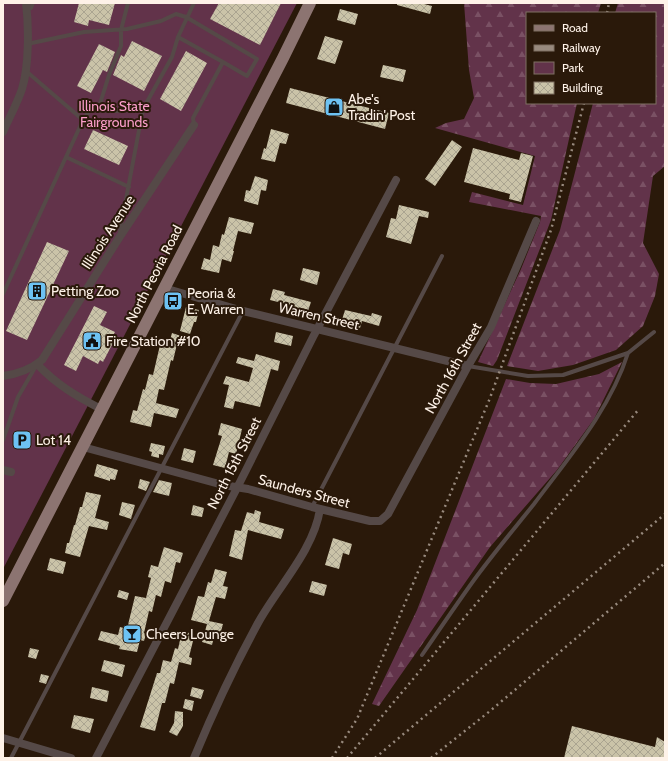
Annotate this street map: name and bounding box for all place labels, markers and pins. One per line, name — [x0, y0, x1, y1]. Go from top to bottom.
place label: Abe's Tradin' Post — [348, 90, 415, 124]
shop icon: Abe's Tradin' Post — [323, 96, 345, 118]
building icon: Petting Zoo — [26, 280, 48, 302]
place label: Petting Zoo — [51, 282, 119, 300]
place label: Peoria & E. Warren — [187, 284, 244, 318]
bus stop icon: Peoria & E. Warren — [162, 290, 184, 312]
public building icon: Fire Station #10 — [81, 330, 103, 352]
place label: Fire Station #10 — [106, 332, 201, 350]
parking icon: Lot 14 — [11, 429, 33, 451]
place label: Lot 14 — [36, 431, 71, 449]
bar icon: Cheers Lounge — [121, 623, 143, 645]
place label: Cheers Lounge — [146, 625, 234, 643]

